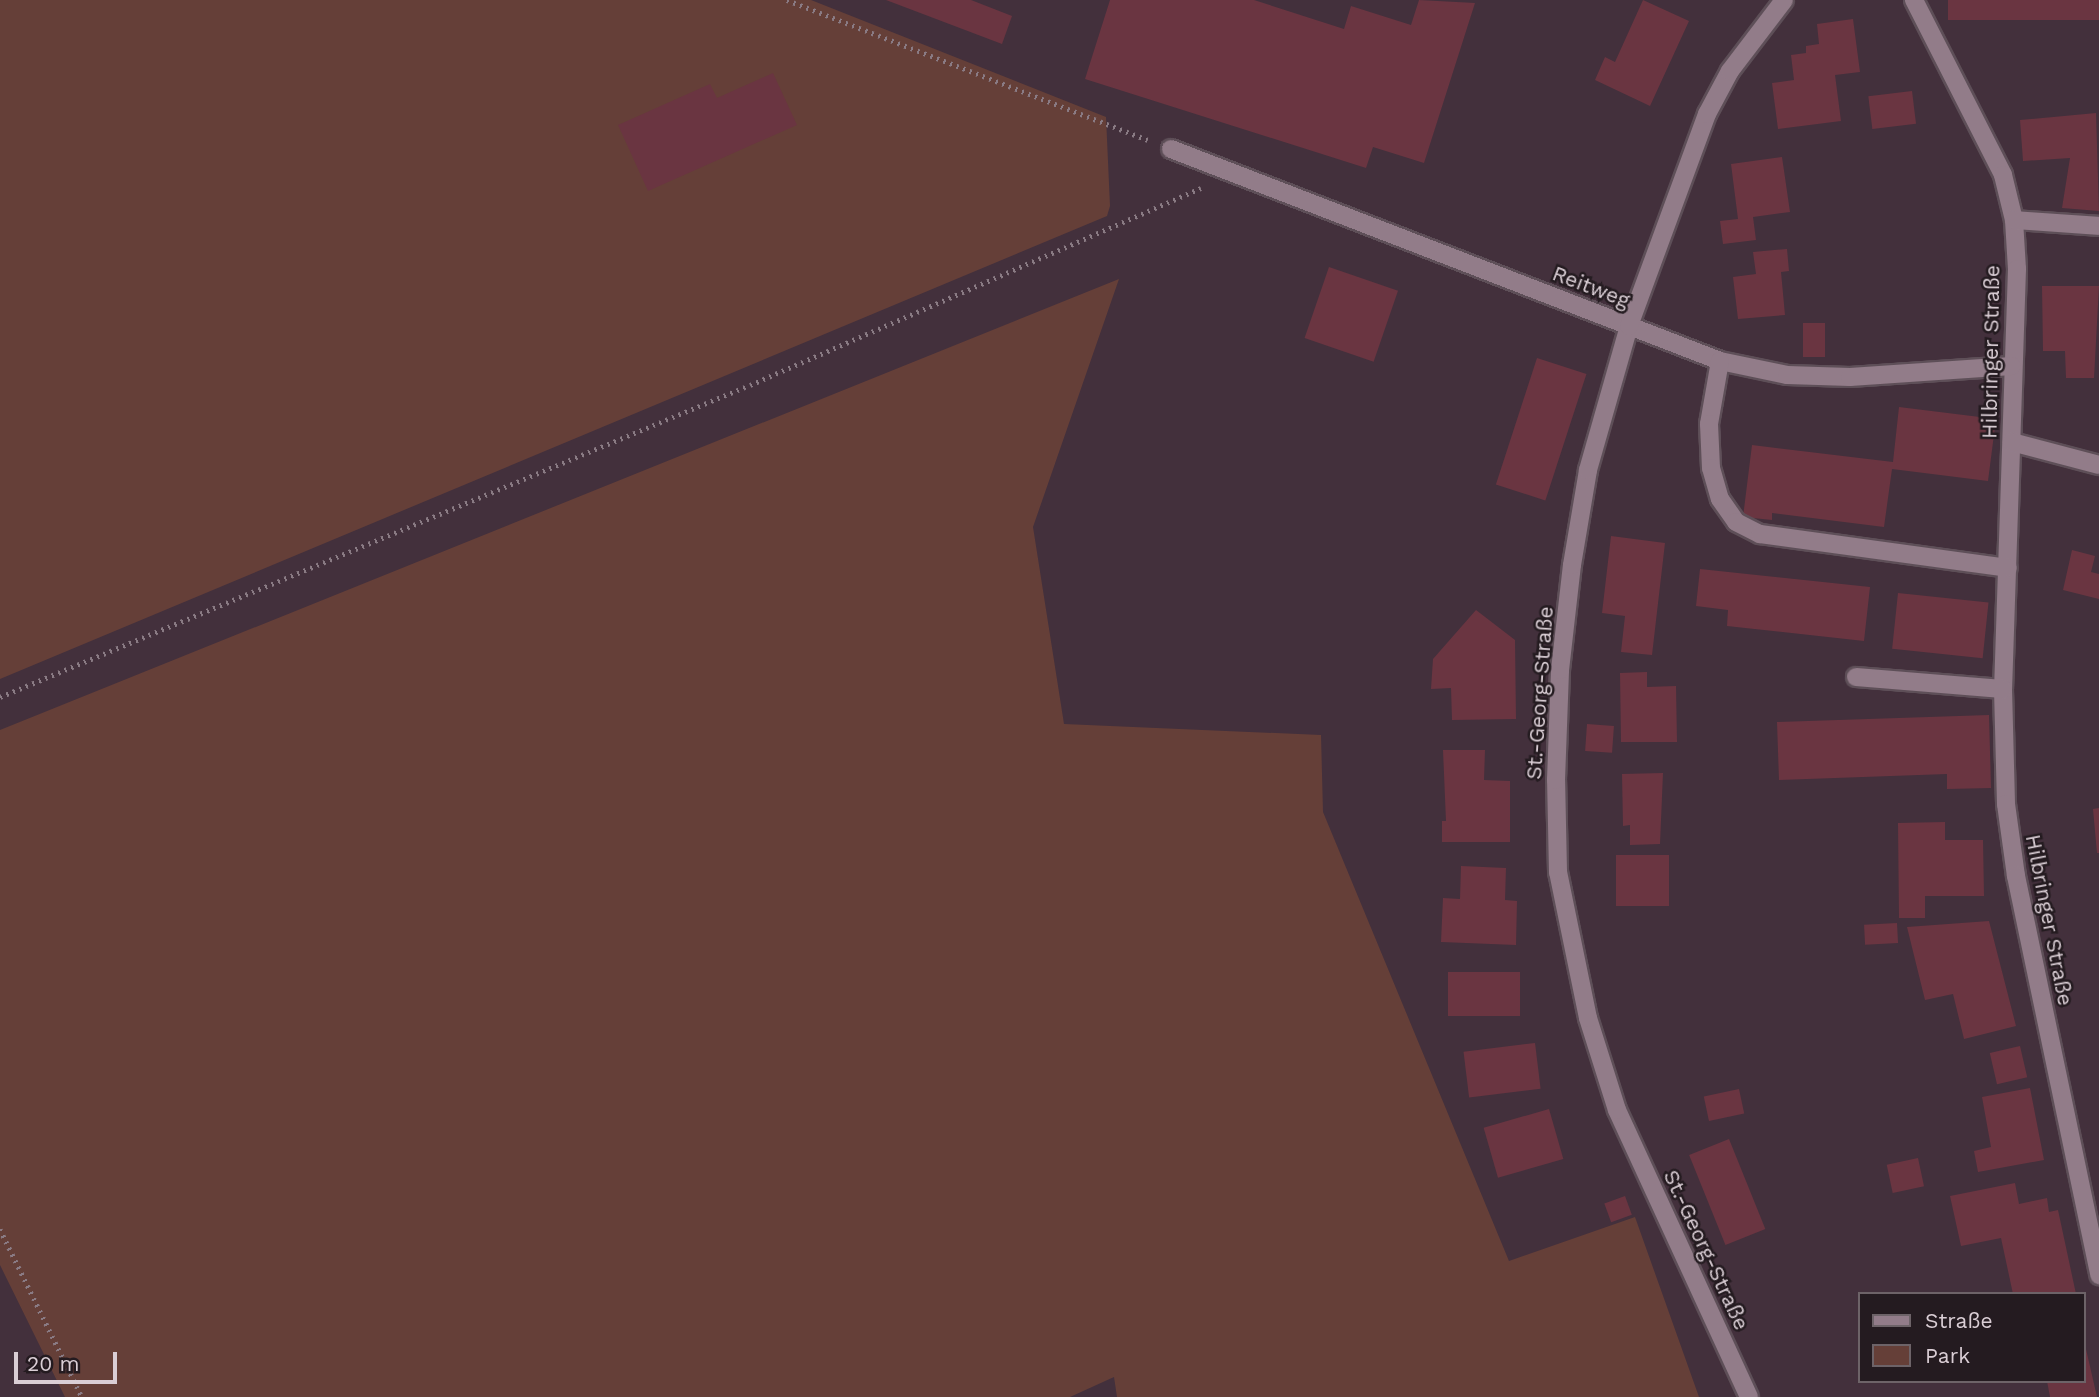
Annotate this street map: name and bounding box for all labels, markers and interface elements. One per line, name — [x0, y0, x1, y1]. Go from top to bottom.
street label: Reitweg — [1549, 261, 1633, 313]
street label: Hilbringer Straße — [1977, 265, 2005, 439]
street label: St.-Georg-Straße — [1521, 606, 1559, 780]
street label: Hilbringer Straße — [2020, 832, 2078, 1008]
street label: St.-Georg-Straße — [1658, 1166, 1754, 1334]
legend — [1857, 1292, 2085, 1383]
text: Straße — [1925, 1308, 1993, 1333]
scale bar — [18, 1338, 121, 1382]
text: Park — [1925, 1343, 1970, 1368]
text: 20 m — [27, 1351, 79, 1376]

